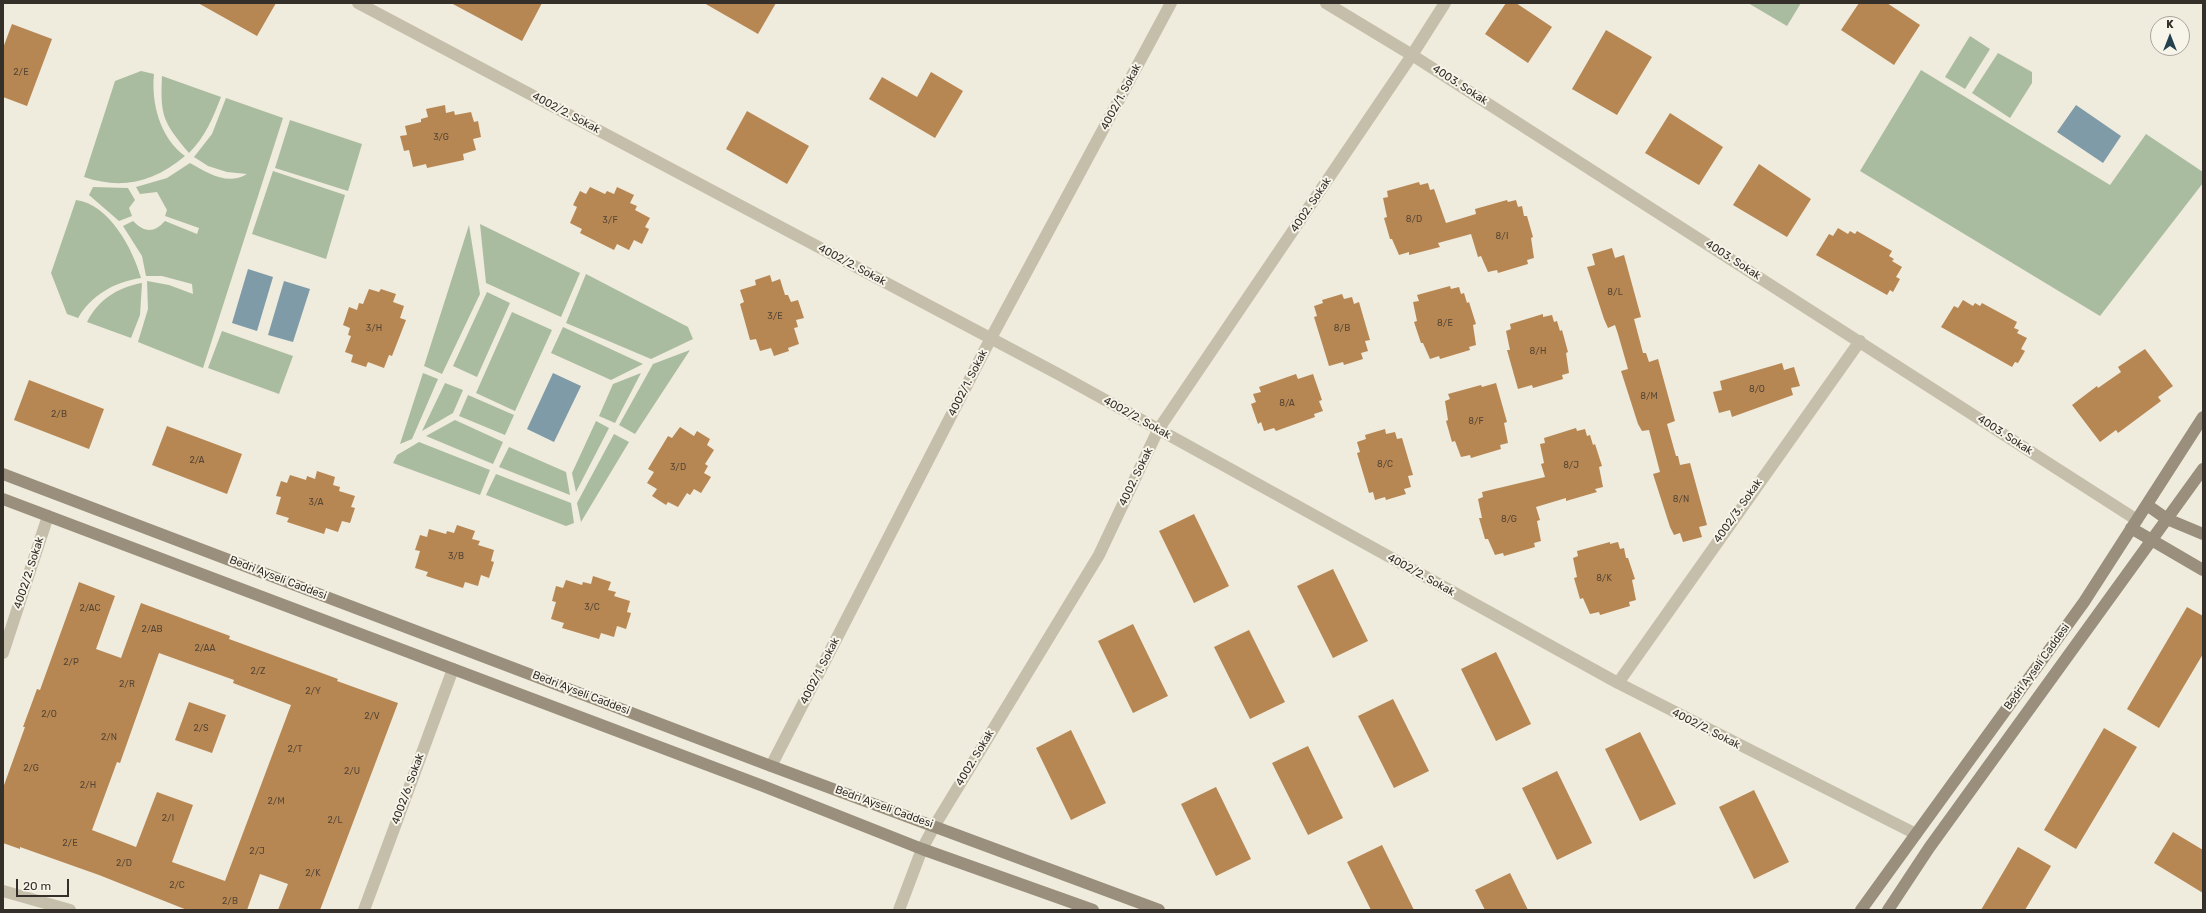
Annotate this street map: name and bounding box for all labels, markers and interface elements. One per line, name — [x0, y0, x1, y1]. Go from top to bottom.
north arrow — [2150, 16, 2190, 56]
text: K — [2166, 18, 2174, 31]
street label: 4002/1. Sokak — [1098, 62, 1144, 132]
street label: 4003. Sokak — [1430, 62, 1490, 108]
house number: 2/E — [13, 67, 29, 77]
street label: 4002/2. Sokak — [530, 90, 602, 136]
house number: 3/G — [433, 132, 449, 142]
street label: 4002. Sokak — [1288, 175, 1334, 235]
house number: 8/D — [1406, 214, 1422, 224]
house number: 3/F — [602, 215, 618, 225]
house number: 8/I — [1496, 231, 1508, 241]
street label: 4003. Sokak — [1703, 237, 1763, 283]
street label: 4002/2. Sokak — [816, 242, 888, 288]
house number: 8/L — [1607, 287, 1623, 297]
house number: 3/E — [767, 311, 783, 321]
house number: 8/E — [1437, 318, 1453, 328]
house number: 3/H — [366, 323, 382, 333]
house number: 8/B — [1334, 323, 1350, 333]
house number: 8/H — [1530, 346, 1546, 356]
street label: 4002/1. Sokak — [946, 347, 990, 419]
house number: 8/O — [1749, 384, 1765, 394]
house number: 8/M — [1640, 391, 1658, 401]
street label: 4002/2. Sokak — [1101, 394, 1173, 442]
house number: 8/A — [1279, 398, 1295, 408]
house number: 2/B — [51, 409, 67, 419]
street label: 4003. Sokak — [1975, 412, 2035, 458]
house number: 8/F — [1468, 416, 1484, 426]
street label: 4002. Sokak — [1116, 446, 1156, 508]
house number: 2/A — [189, 455, 205, 465]
house number: 8/C — [1377, 459, 1393, 469]
house number: 8/J — [1563, 460, 1579, 470]
house number: 3/D — [670, 462, 686, 472]
street label: 4002/3. Sokak — [1711, 476, 1765, 546]
house number: 8/N — [1673, 494, 1689, 504]
house number: 3/A — [308, 497, 324, 507]
house number: 8/G — [1501, 514, 1517, 524]
street label: 4002/2. Sokak — [11, 535, 47, 611]
house number: 3/B — [448, 551, 464, 561]
street label: 4002/2. Sokak — [1385, 551, 1457, 599]
street label: Bedri Ayseli Caddesi — [227, 553, 329, 603]
house number: 8/K — [1596, 573, 1612, 583]
house number: 3/C — [584, 602, 600, 612]
house number: 2/AC — [80, 603, 100, 613]
street label: Bedri Ayseli Caddesi — [2001, 621, 2073, 713]
house number: 2/AB — [141, 624, 163, 634]
street label: 4002/1. Sokak — [798, 635, 842, 707]
house number: 2/AA — [194, 643, 216, 653]
house number: 2/P — [63, 657, 79, 667]
house number: 2/Z — [250, 666, 266, 676]
street label: Bedri Ayseli Caddesi — [530, 668, 632, 718]
house number: 2/R — [119, 679, 135, 689]
house number: 2/Y — [305, 686, 321, 696]
street label: 4002/2. Sokak — [1670, 706, 1742, 752]
house number: 2/O — [41, 709, 57, 719]
house number: 2/V — [364, 711, 380, 721]
house number: 2/S — [193, 723, 209, 733]
street label: 4002. Sokak — [953, 728, 997, 788]
house number: 2/N — [101, 732, 117, 742]
house number: 2/T — [288, 744, 302, 754]
street label: 4002/6. Sokak — [389, 752, 427, 826]
house number: 2/G — [23, 763, 39, 773]
house number: 2/U — [344, 766, 360, 776]
house number: 2/H — [80, 780, 96, 790]
street label: Bedri Ayseli Caddesi — [833, 783, 935, 831]
house number: 2/M — [267, 796, 285, 806]
house number: 2/I — [162, 813, 174, 823]
house number: 2/L — [328, 815, 342, 825]
house number: 2/E — [62, 838, 78, 848]
house number: 2/J — [249, 846, 265, 856]
house number: 2/D — [116, 858, 132, 868]
house number: 2/K — [305, 868, 321, 878]
scale bar — [18, 871, 71, 897]
text: 20 m — [23, 879, 51, 893]
house number: 2/C — [169, 880, 185, 890]
house number: 2/B — [222, 896, 238, 906]

